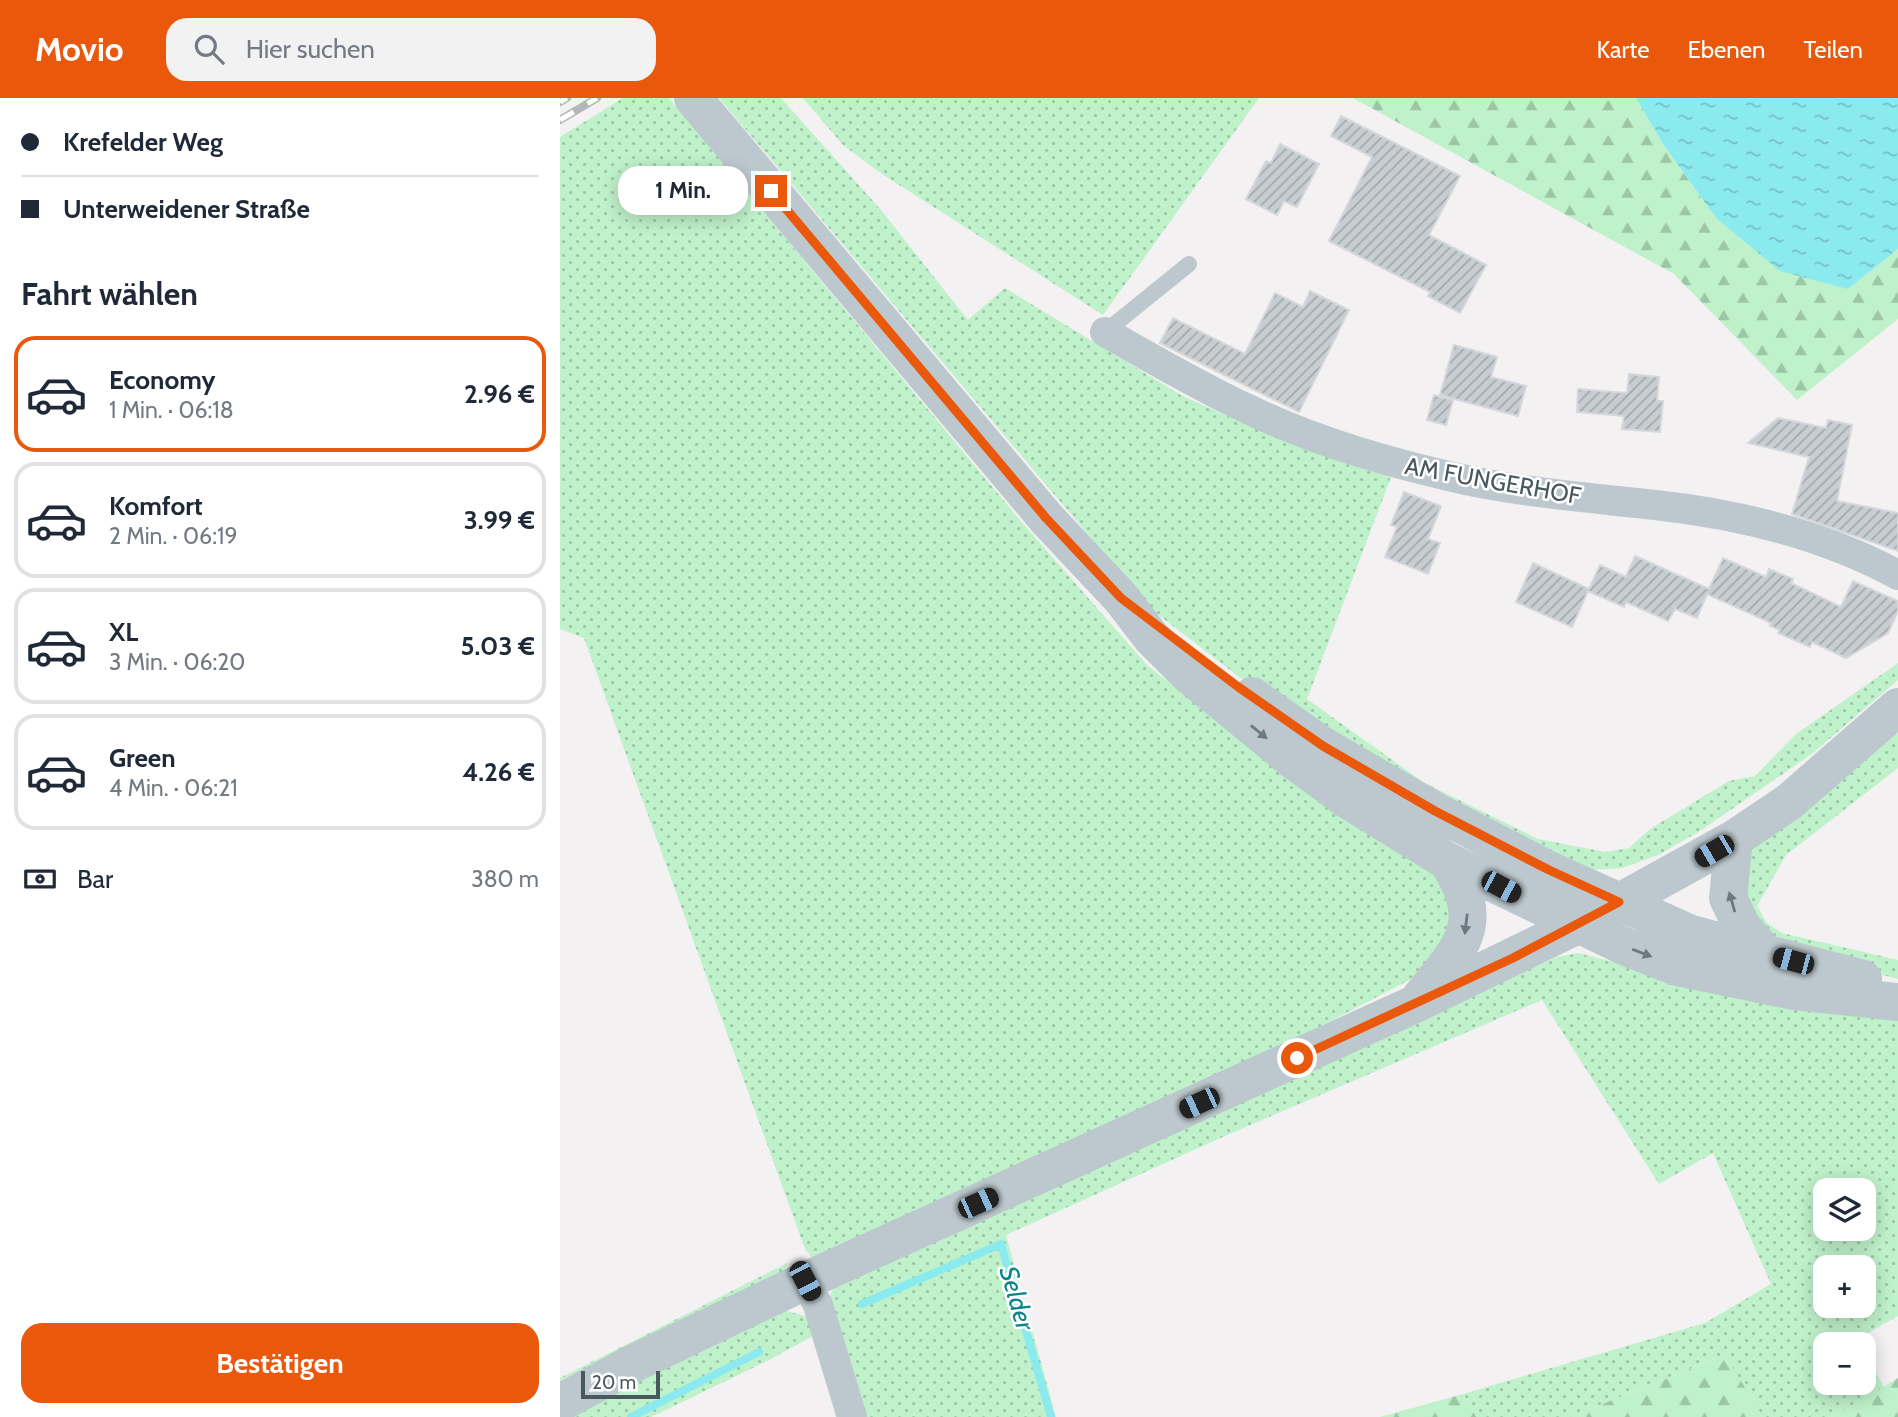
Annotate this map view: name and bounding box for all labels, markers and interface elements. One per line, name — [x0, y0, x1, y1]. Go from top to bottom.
search box — [166, 18, 656, 81]
text: Movio — [35, 29, 124, 69]
icon: search — [190, 30, 228, 68]
text: Hier suchen — [246, 33, 375, 65]
text: Karte — [1596, 35, 1649, 64]
text: Ebenen — [1687, 35, 1765, 64]
text: Teilen — [1803, 35, 1863, 64]
text: Krefelder Weg — [63, 126, 223, 158]
callout: 1 Min. — [617, 166, 746, 216]
route end — [755, 175, 787, 207]
text: 1 Min. — [655, 176, 711, 204]
text: Unterweidener Straße — [63, 193, 310, 225]
text: Fahrt wählen — [21, 274, 198, 313]
icon: car — [25, 363, 88, 426]
text: Economy — [109, 364, 215, 396]
text: 2.96 € — [464, 378, 535, 410]
text: 1 Min. · 06:18 — [109, 396, 234, 424]
street label: AM FUNGERHOF — [1403, 451, 1584, 510]
icon: car — [25, 489, 88, 552]
text: Komfort — [109, 490, 203, 522]
text: 3.99 € — [464, 504, 535, 536]
text: 2 Min. · 06:19 — [109, 522, 237, 550]
icon: car — [25, 615, 88, 678]
text: XL — [109, 616, 138, 648]
text: 5.03 € — [461, 630, 535, 662]
text: 3 Min. · 06:20 — [109, 648, 245, 676]
one-way arrow — [1250, 724, 1268, 739]
icon: car — [25, 741, 88, 804]
text: Green — [109, 742, 176, 774]
text: 4.26 € — [462, 756, 535, 788]
text: 4 Min. · 06:21 — [109, 774, 238, 802]
car — [1691, 831, 1738, 871]
icon: cash — [21, 860, 59, 898]
text: Bar — [77, 863, 113, 895]
text: 380 m — [471, 865, 539, 893]
car — [1478, 868, 1525, 906]
one-way arrow — [1726, 890, 1737, 912]
one-way arrow — [1461, 913, 1472, 935]
car — [1770, 945, 1817, 977]
one-way arrow — [1631, 947, 1652, 958]
route start — [1281, 1042, 1313, 1074]
car — [1176, 1085, 1223, 1121]
map controls — [1813, 1178, 1876, 1395]
button: layers — [1813, 1178, 1876, 1241]
car — [955, 1185, 1002, 1221]
button: + — [1813, 1255, 1876, 1318]
car — [786, 1258, 825, 1304]
water label: Selder — [993, 1262, 1042, 1335]
button: Bestätigen — [21, 1323, 539, 1403]
button: − — [1813, 1332, 1876, 1395]
scale bar — [581, 1368, 660, 1400]
text: 20 m — [592, 1371, 636, 1394]

